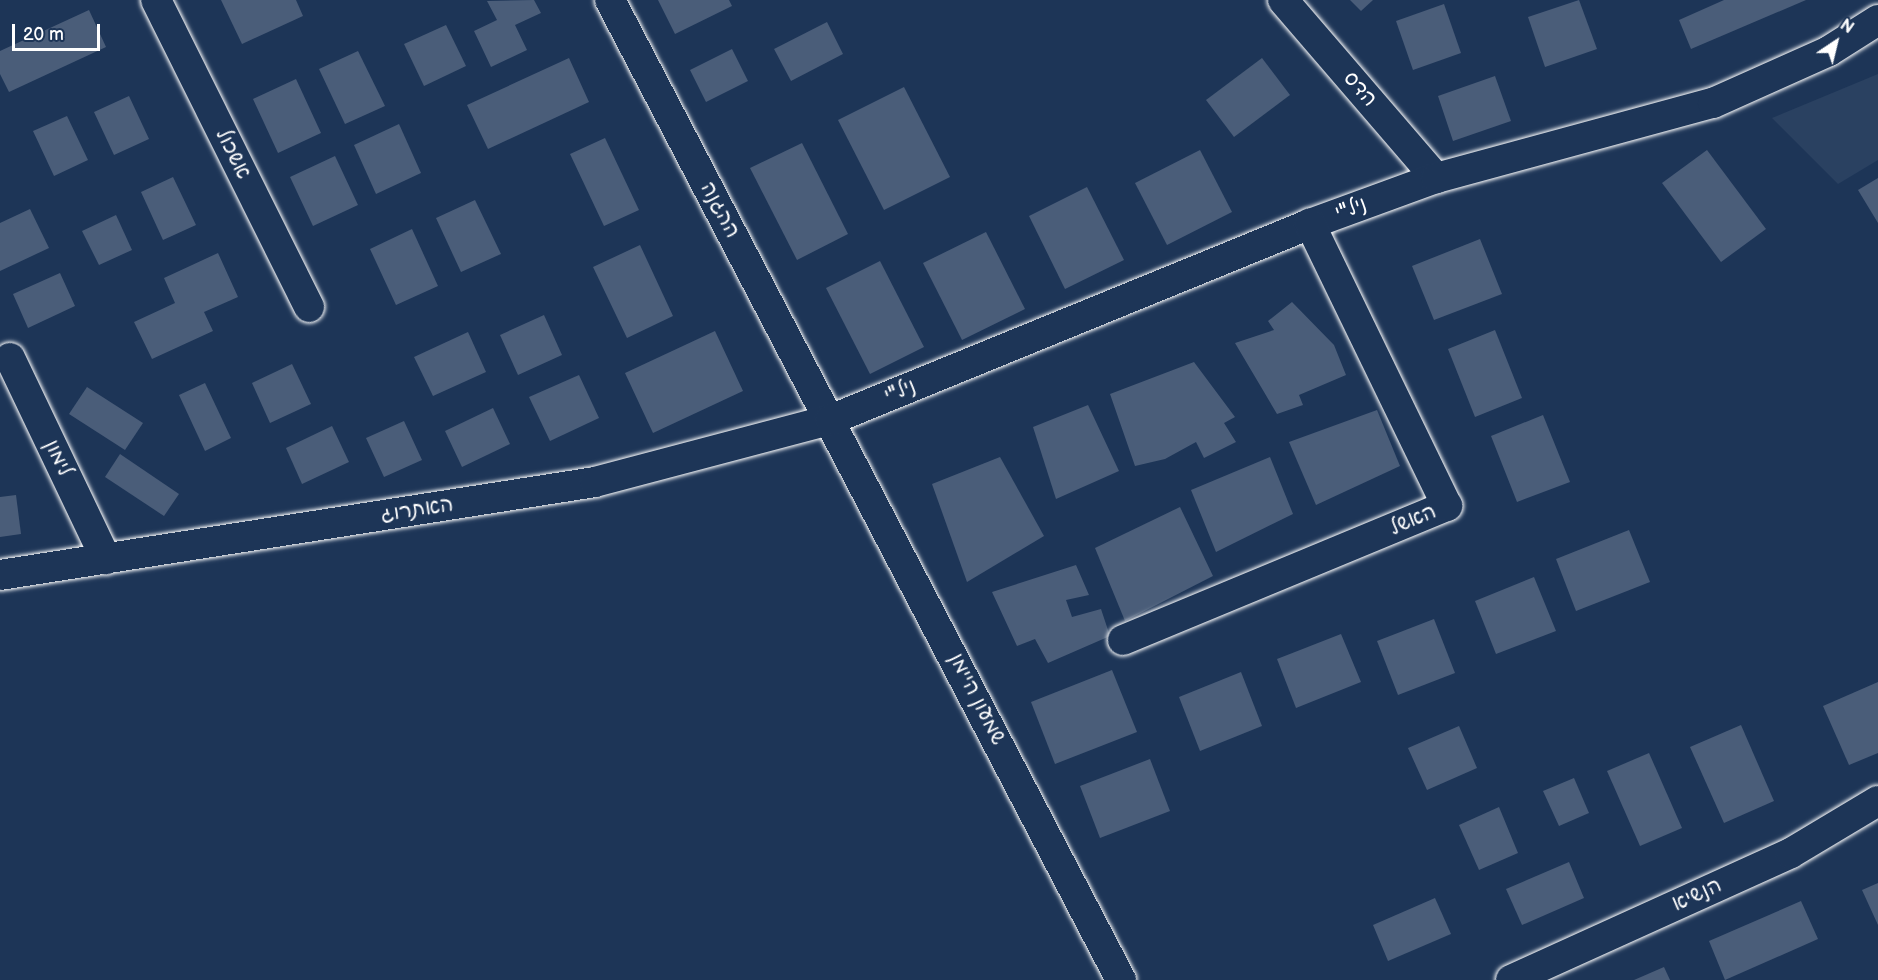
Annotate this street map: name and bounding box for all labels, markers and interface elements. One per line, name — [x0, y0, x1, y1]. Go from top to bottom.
scale bar — [15, 12, 104, 50]
north arrow — [1806, 12, 1866, 72]
text: N — [1836, 16, 1857, 38]
text: 20 m — [23, 24, 64, 45]
street label: הדס — [1338, 66, 1382, 112]
street label: אשכול — [210, 125, 256, 183]
street label: ההגנה — [695, 178, 745, 242]
street label: ניל"י — [1332, 192, 1370, 226]
street label: ניל"י — [881, 373, 919, 409]
street label: לימון — [38, 436, 78, 480]
street label: האתרוג — [379, 492, 455, 528]
street label: האשל — [1386, 499, 1440, 541]
street label: שמעון היימן — [943, 649, 1011, 749]
street label: הנשיא — [1668, 873, 1726, 917]

